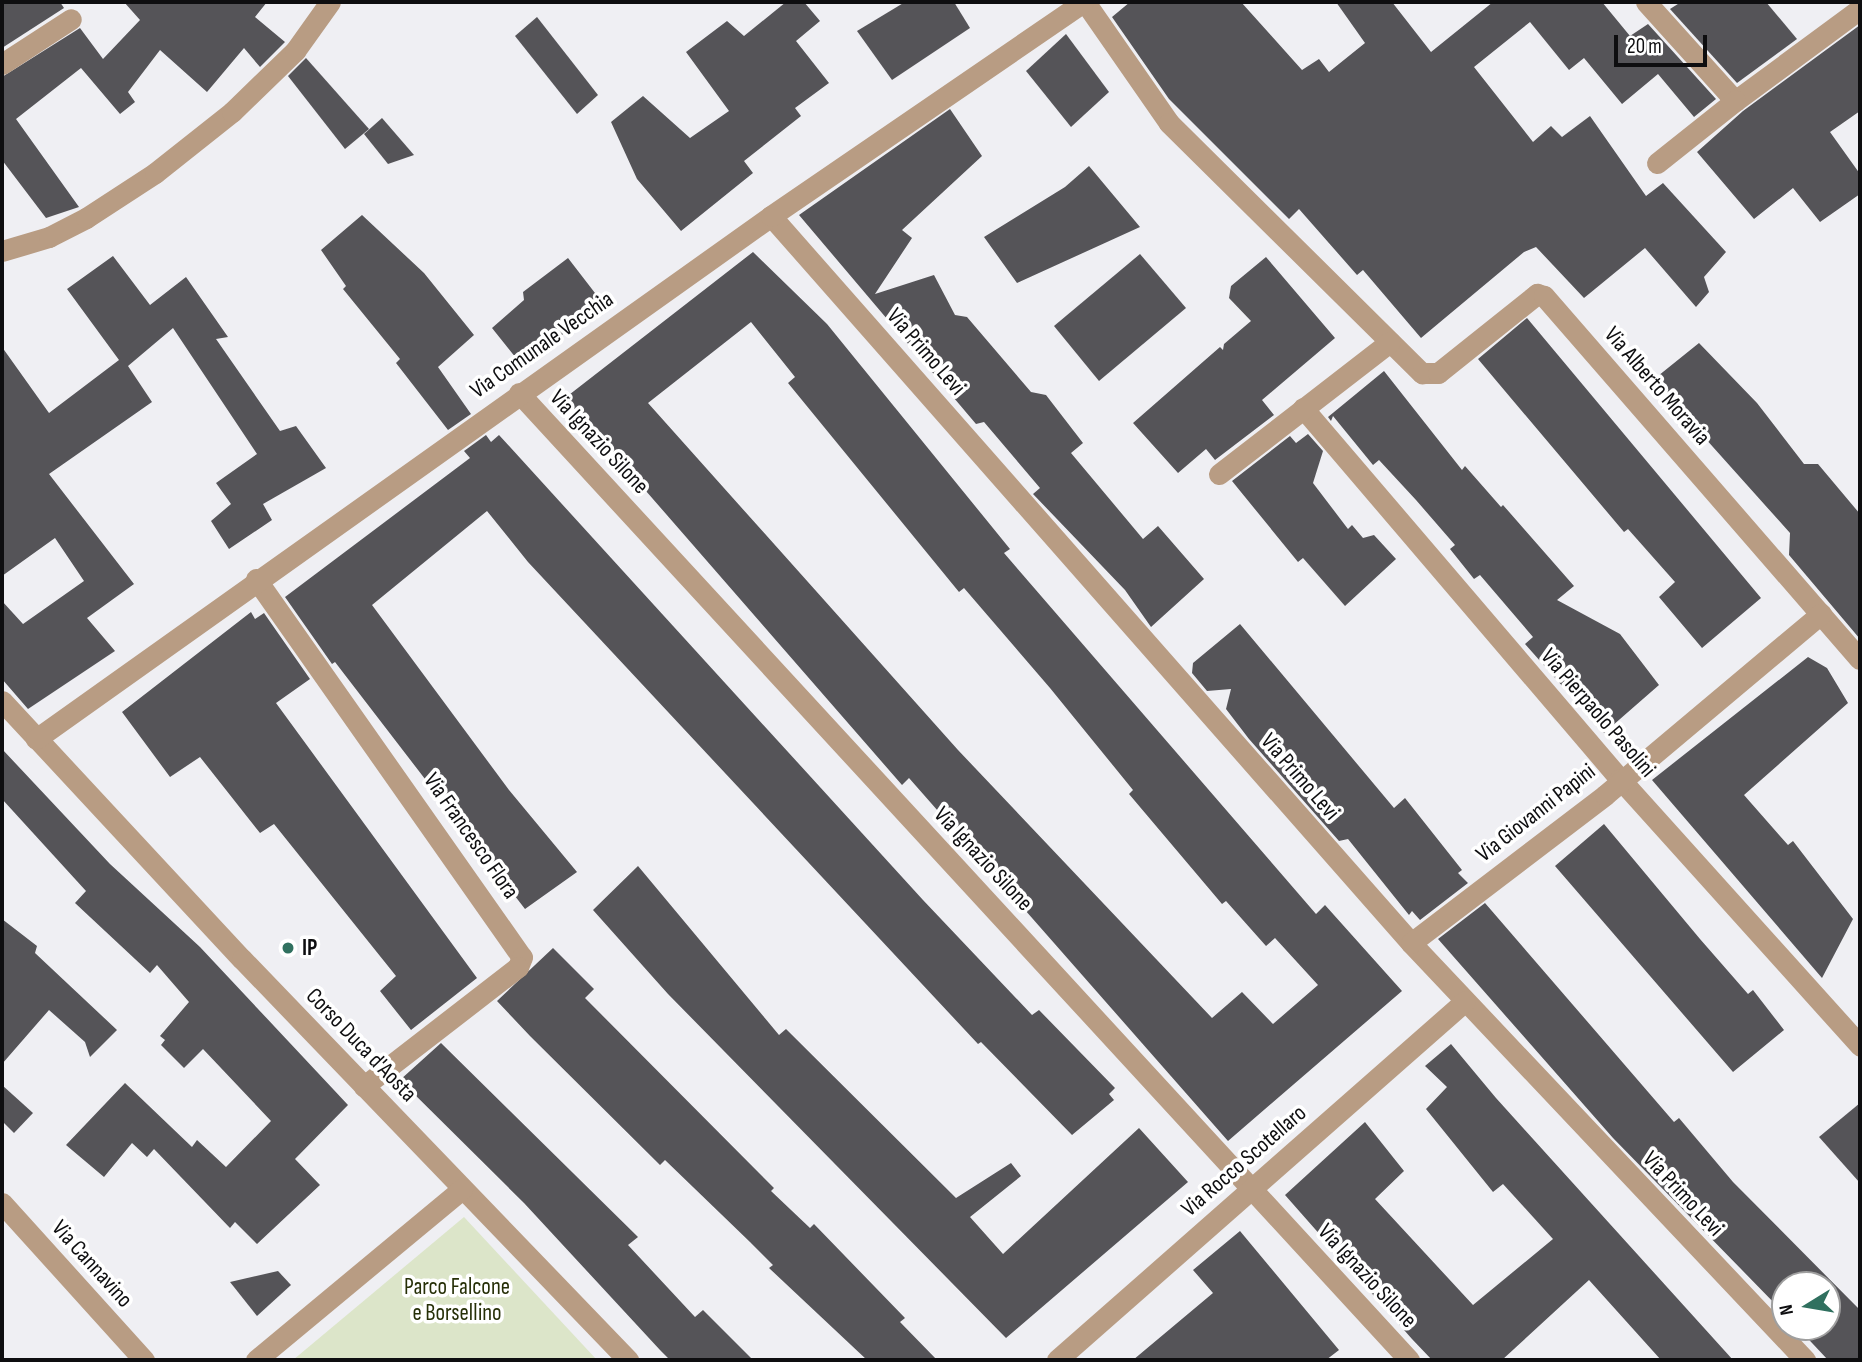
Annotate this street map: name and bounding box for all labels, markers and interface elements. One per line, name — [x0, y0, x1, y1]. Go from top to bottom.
scale bar — [1617, 21, 1710, 65]
text: 20 m — [1627, 34, 1662, 59]
street label: Via Comunale Vecchia — [465, 285, 619, 405]
street label: Via Primo Levi — [881, 303, 971, 401]
street label: Via Alberto Moravia — [1598, 321, 1716, 451]
street label: Via Ignazio Silone — [544, 384, 654, 500]
street label: Via Pierpaolo Pasolini — [1535, 643, 1661, 783]
street label: Via Primo Levi — [1255, 728, 1345, 826]
street label: Via Giovanni Papini — [1471, 758, 1601, 868]
street label: Via Francesco Flora — [417, 768, 525, 904]
street label: Via Ignazio Silone — [928, 801, 1038, 917]
place label: IP — [302, 934, 318, 962]
marker: IP — [280, 940, 296, 956]
street label: Corso Duca d'Aosta — [300, 982, 422, 1108]
street label: Via Rocco Scotellaro — [1176, 1099, 1312, 1223]
street label: Via Primo Levi — [1637, 1146, 1729, 1242]
street label: Via Cannavino — [46, 1215, 138, 1313]
street label: Via Ignazio Silone — [1312, 1218, 1422, 1334]
north arrow — [1771, 1271, 1841, 1341]
park label: Parco Falcone e Borsellino — [404, 1273, 510, 1327]
text: N — [1775, 1303, 1799, 1317]

